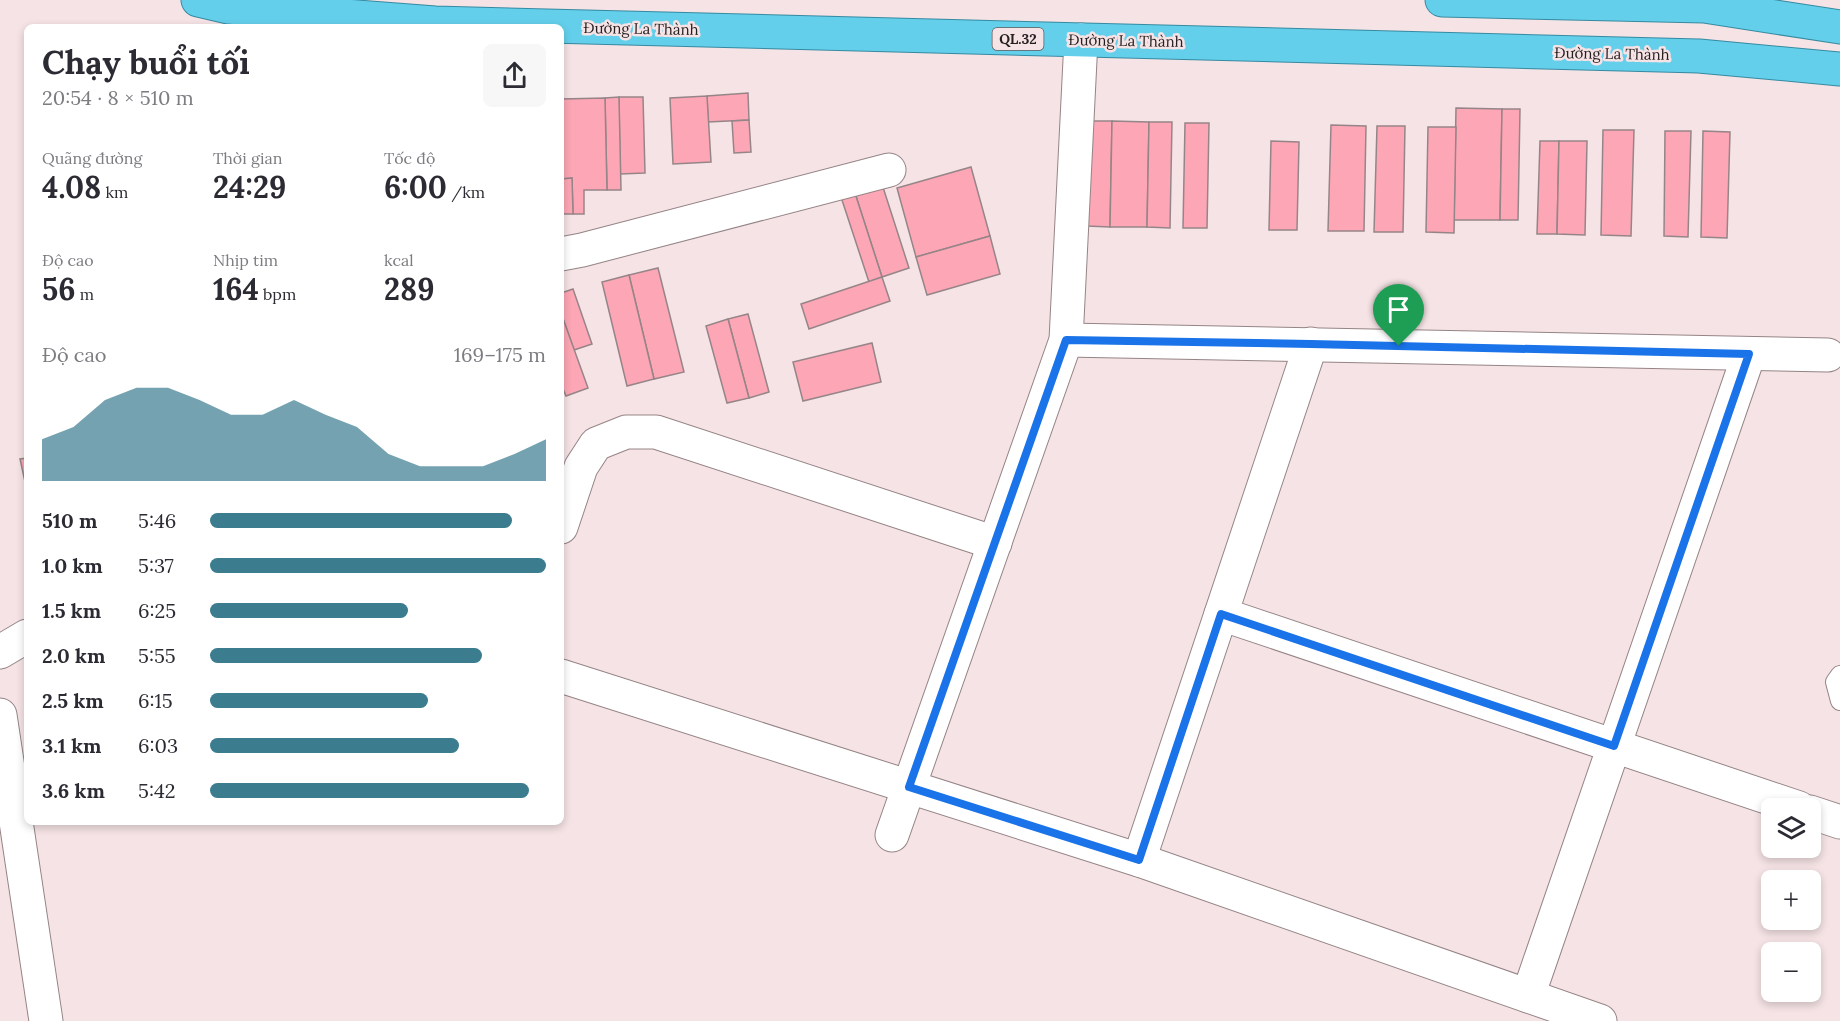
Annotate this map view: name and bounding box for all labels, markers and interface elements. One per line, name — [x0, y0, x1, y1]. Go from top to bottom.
street label: Đường La Thành — [583, 18, 699, 39]
road number: QL.32 — [992, 28, 1044, 50]
street label: Đường La Thành — [1068, 30, 1184, 51]
text: Chạy buổi tối — [42, 41, 250, 83]
street label: Đường La Thành — [1554, 43, 1670, 64]
button: share — [483, 44, 546, 107]
text: 20:54 · 8 × 510 m — [42, 85, 194, 110]
text: Quãng đường — [42, 148, 142, 168]
text: Thời gian — [213, 148, 283, 168]
text: Tốc độ — [384, 148, 435, 168]
text: 4.08 — [42, 168, 101, 206]
text: 24:29 — [213, 168, 286, 206]
text: 6:00 — [384, 168, 447, 206]
text: km — [101, 182, 128, 202]
text: /km — [447, 182, 485, 202]
text: Độ cao — [42, 250, 94, 270]
text: Nhịp tim — [213, 250, 278, 270]
text: kcal — [384, 250, 414, 270]
text: 56 — [42, 270, 75, 308]
text: 164 — [213, 270, 259, 308]
text: 289 — [384, 270, 434, 308]
text: m — [75, 284, 94, 304]
text: bpm — [259, 284, 296, 304]
pin — [1373, 284, 1424, 346]
icon: arrive — [1382, 293, 1415, 326]
text: Độ cao — [42, 342, 106, 367]
text: 169–175 m — [454, 342, 546, 367]
text: 510 m — [42, 508, 97, 533]
text: 5:46 — [138, 508, 176, 533]
text: 1.0 km — [42, 553, 103, 578]
text: 5:37 — [138, 553, 174, 578]
text: 1.5 km — [42, 598, 101, 623]
text: 6:25 — [138, 598, 176, 623]
text: 2.0 km — [42, 643, 105, 668]
text: 5:55 — [138, 643, 176, 668]
text: 2.5 km — [42, 688, 104, 713]
text: 6:15 — [138, 688, 173, 713]
text: 3.1 km — [42, 733, 102, 758]
text: 6:03 — [138, 733, 178, 758]
text: 3.6 km — [42, 778, 105, 803]
text: 5:42 — [138, 778, 175, 803]
map controls — [1761, 798, 1821, 1002]
button: layers — [1761, 798, 1821, 858]
button: + — [1761, 870, 1821, 930]
button: − — [1761, 942, 1821, 1002]

